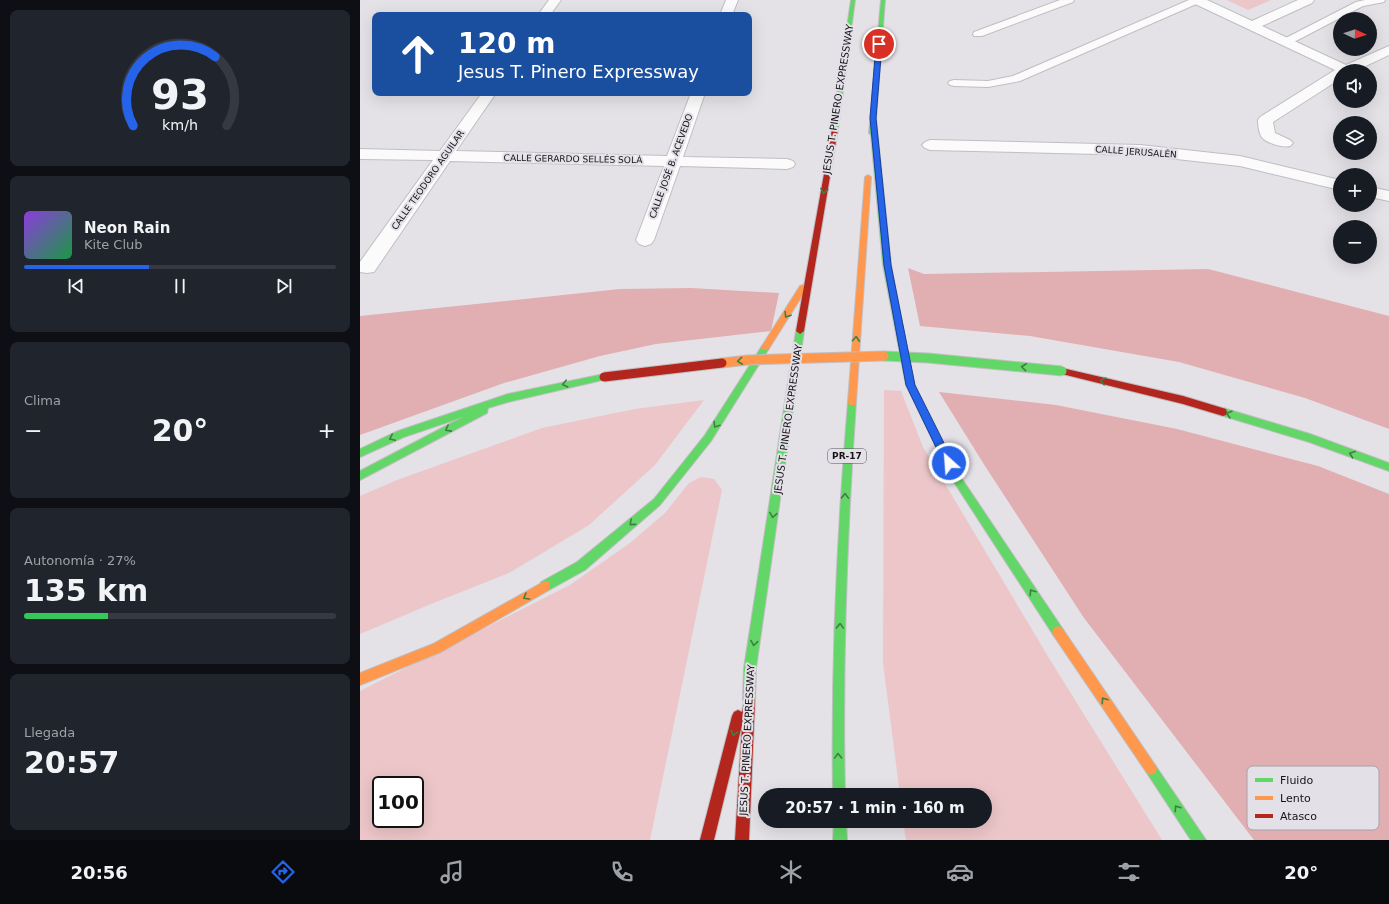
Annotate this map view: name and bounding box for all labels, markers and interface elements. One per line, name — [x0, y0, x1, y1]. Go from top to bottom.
north arrow — [1333, 12, 1377, 56]
map controls — [1333, 12, 1377, 264]
street label: JESUS T. PINERO EXPRESSWAY — [821, 23, 855, 176]
text: 120 m — [458, 27, 555, 60]
pin — [862, 27, 896, 61]
icon: ahead — [392, 28, 444, 80]
icon: arrive — [868, 33, 890, 55]
text: Jesus T. Pinero Expressway — [458, 61, 699, 82]
button: sound — [1333, 64, 1377, 108]
text: 93 — [151, 70, 209, 119]
street label: CALLE JOSÉ B. ACEVEDO — [646, 112, 695, 220]
button: layers — [1333, 116, 1377, 160]
text: km/h — [162, 117, 198, 133]
street label: CALLE TEODORO AGUILAR — [390, 128, 466, 232]
street label: CALLE JERUSALÉN — [1095, 143, 1177, 160]
street label: CALLE GERARDO SELLÉS SOLÁ — [504, 152, 643, 165]
button: + — [1333, 168, 1377, 212]
one-way arrow — [820, 188, 829, 194]
text: Neon Rain — [84, 219, 170, 237]
button: − — [1333, 220, 1377, 264]
text: Kite Club — [84, 237, 143, 252]
icon: previous — [65, 275, 87, 297]
icon: pause — [169, 275, 191, 297]
icon: next — [273, 275, 295, 297]
one-way arrow — [784, 311, 791, 318]
one-way arrow — [852, 336, 861, 342]
street label: JESUS T. PINERO EXPRESSWAY — [772, 342, 804, 496]
one-way arrow — [737, 356, 743, 365]
one-way arrow — [1021, 363, 1027, 372]
one-way arrow — [1100, 377, 1107, 386]
one-way arrow — [562, 380, 569, 388]
text: Clima — [24, 393, 61, 408]
one-way arrow — [1225, 410, 1232, 419]
text: 20° — [152, 413, 208, 448]
text: − — [24, 418, 42, 443]
text: + — [318, 418, 336, 443]
one-way arrow — [714, 421, 721, 428]
one-way arrow — [445, 424, 453, 432]
one-way arrow — [388, 433, 396, 441]
position arrow — [928, 442, 970, 484]
road number: PR-17 — [828, 449, 866, 463]
one-way arrow — [1349, 450, 1356, 458]
one-way arrow — [841, 493, 849, 499]
one-way arrow — [769, 512, 778, 518]
one-way arrow — [629, 518, 636, 525]
text: Autonomía · 27% — [24, 553, 136, 568]
text: 135 km — [24, 573, 148, 608]
one-way arrow — [1029, 589, 1036, 596]
one-way arrow — [523, 593, 530, 600]
one-way arrow — [836, 623, 845, 629]
one-way arrow — [750, 640, 759, 646]
street label: JESUS T. PINERO EXPRESSWAY — [737, 663, 756, 817]
one-way arrow — [1101, 697, 1109, 704]
text: Llegada — [24, 725, 75, 740]
one-way arrow — [730, 729, 739, 736]
text: 20:57 — [24, 745, 120, 780]
one-way arrow — [834, 753, 842, 759]
legend — [1247, 766, 1379, 830]
text: Fluido — [1280, 774, 1313, 787]
speed limit sign: 100 — [372, 776, 424, 828]
text: Lento — [1280, 792, 1311, 805]
text: 20:57 · 1 min · 160 m — [785, 799, 965, 817]
one-way arrow — [1175, 805, 1182, 812]
text: Atasco — [1280, 810, 1317, 823]
icon: directions — [269, 858, 297, 886]
icon: music — [438, 858, 466, 886]
icon: phone — [608, 858, 636, 886]
icon: climate — [777, 858, 805, 886]
icon: car — [946, 858, 974, 886]
icon: filters — [1115, 858, 1143, 886]
text: 20:56 — [71, 862, 128, 883]
text: 20° — [1284, 862, 1318, 883]

